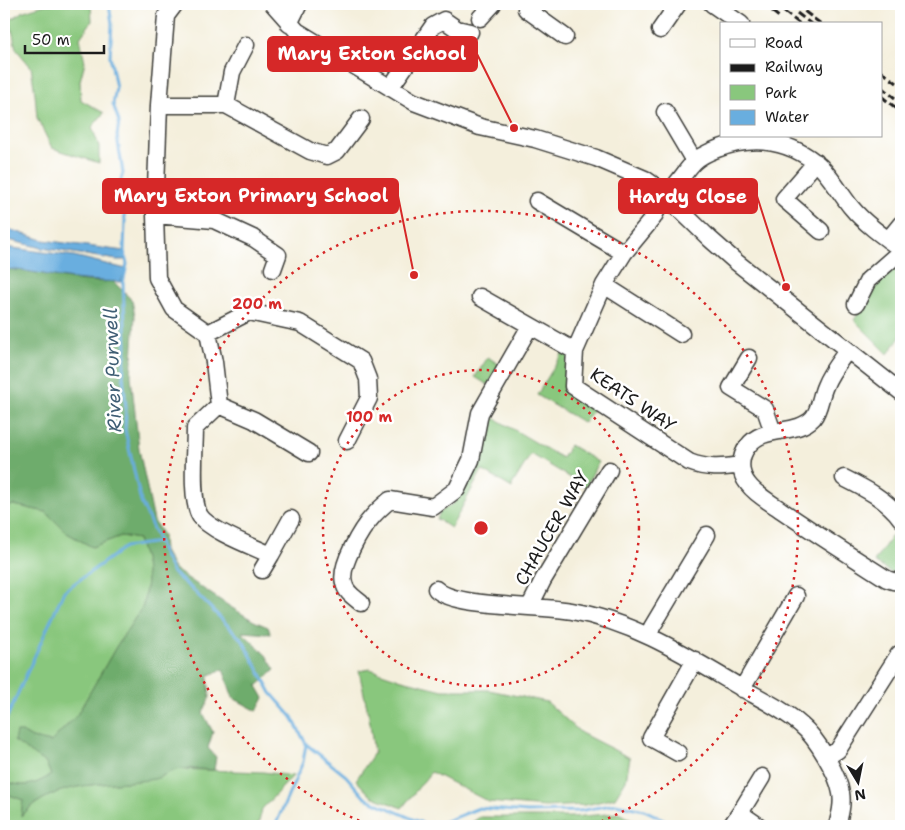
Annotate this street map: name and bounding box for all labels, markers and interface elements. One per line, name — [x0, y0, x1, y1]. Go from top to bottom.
scale bar — [25, 22, 104, 54]
legend — [720, 22, 882, 138]
text: 50 m — [32, 30, 70, 50]
text: Road — [765, 33, 803, 53]
callout: Mary Exton School — [268, 37, 477, 71]
text: Mary Exton School — [278, 41, 467, 66]
text: Railway — [765, 57, 823, 77]
text: Park — [765, 83, 797, 103]
text: Water — [765, 107, 809, 127]
callout: Mary Exton Primary School — [103, 179, 398, 213]
callout: Hardy Close — [619, 179, 757, 213]
text: Mary Exton Primary School — [114, 183, 389, 208]
text: Hardy Close — [629, 184, 747, 209]
text: 200 m — [232, 294, 282, 314]
water label: River Purwell — [98, 307, 127, 433]
street label: KEATS WAY — [585, 362, 681, 438]
text: 100 m — [346, 407, 392, 427]
street label: CHAUCER WAY — [509, 466, 595, 590]
centre of rings — [472, 519, 490, 537]
north arrow — [832, 758, 882, 808]
text: N — [853, 785, 867, 805]

